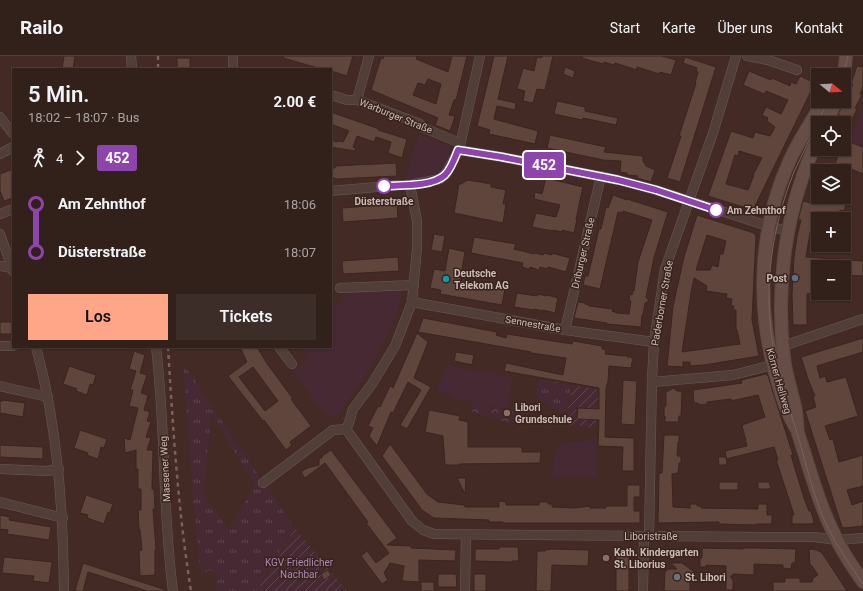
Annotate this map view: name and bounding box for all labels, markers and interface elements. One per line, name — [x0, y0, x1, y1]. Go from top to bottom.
text: Railo — [20, 16, 63, 39]
text: Start — [610, 20, 640, 36]
text: Karte — [662, 20, 696, 36]
text: Über uns — [718, 20, 773, 36]
text: Kontakt — [795, 20, 843, 36]
north arrow — [811, 68, 851, 108]
map controls — [811, 68, 851, 300]
text: 5 Min. — [28, 82, 90, 107]
text: 2.00 € — [273, 93, 316, 111]
street label: Warburger Straße — [358, 96, 434, 136]
text: 18:02 – 18:07 · Bus — [28, 110, 140, 125]
button: locate — [811, 116, 851, 156]
icon: walk — [28, 147, 50, 169]
icon: forward — [69, 147, 91, 169]
text: 452 — [105, 150, 129, 166]
text: 4 — [56, 151, 63, 166]
line badge: 452 — [521, 152, 567, 178]
text: 452 — [532, 157, 556, 173]
button: layers — [811, 164, 851, 204]
marker: Düsterstraße — [376, 178, 392, 194]
text: Am Zehnthof — [58, 195, 146, 213]
place label: Düsterstraße — [355, 196, 414, 207]
text: 18:06 — [284, 197, 316, 212]
marker: Am Zehnthof — [708, 202, 724, 218]
place label: Am Zehnthof — [727, 205, 786, 216]
button: + — [811, 212, 851, 252]
street label: Driburger Straße — [569, 216, 597, 290]
text: Düsterstraße — [58, 243, 146, 261]
text: 18:07 — [284, 245, 316, 260]
street label: Paderborner Straße — [649, 259, 675, 347]
button: − — [811, 260, 851, 300]
place label: Deutsche Telekom AG — [454, 268, 509, 291]
place label: Post — [766, 273, 788, 284]
marker: Post — [790, 273, 800, 283]
marker: Deutsche Telekom AG — [441, 274, 451, 284]
button: Los — [28, 294, 168, 340]
button: Tickets — [176, 294, 316, 340]
street label: Sennestraße — [505, 314, 561, 334]
street label: Körner Hellweg — [764, 347, 794, 415]
place label: Libori Grundschule — [515, 402, 573, 425]
marker: Libori Grundschule — [502, 408, 512, 418]
street label: Massener Weg — [158, 436, 172, 502]
street label: Liboristraße — [624, 531, 678, 542]
place label: Kath. Kindergarten St. Liborius — [614, 547, 699, 570]
marker: Kath. Kindergarten St. Liborius — [601, 553, 611, 563]
park label: KGV Friedlicher Nachbar — [265, 557, 334, 580]
marker: St. Libori — [672, 572, 682, 582]
place label: St. Libori — [685, 572, 726, 583]

